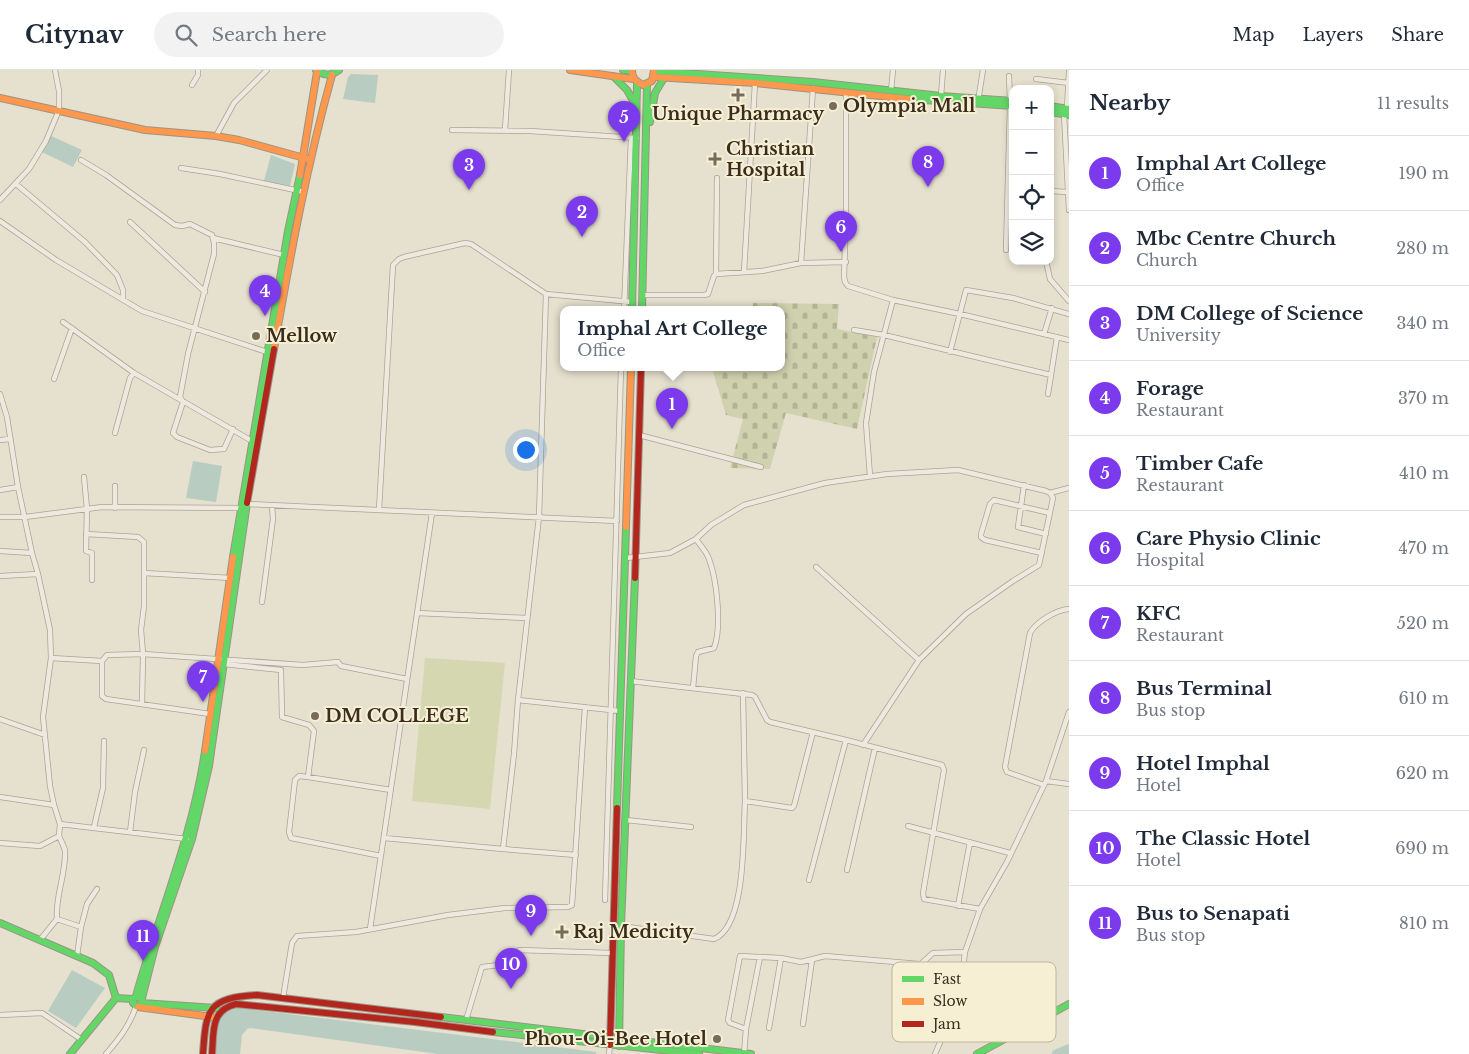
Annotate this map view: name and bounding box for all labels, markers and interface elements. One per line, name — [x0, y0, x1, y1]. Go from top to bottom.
search box — [154, 12, 504, 57]
text: Citynav — [25, 20, 124, 49]
icon: search — [172, 21, 200, 49]
text: Search here — [212, 23, 327, 46]
text: Map — [1233, 24, 1274, 46]
text: Layers — [1302, 24, 1363, 46]
text: Share — [1391, 24, 1444, 46]
map controls — [1009, 85, 1054, 265]
button: + — [1009, 85, 1054, 130]
marker: Unique Pharmacy — [732, 89, 744, 101]
text: Nearby — [1089, 90, 1170, 116]
text: 11 results — [1377, 93, 1449, 113]
place label: Olympia Mall — [843, 95, 976, 117]
marker: Olympia Mall — [827, 100, 839, 112]
pin: 5 — [608, 101, 640, 142]
place label: Unique Pharmacy — [652, 103, 824, 125]
button: − — [1009, 130, 1054, 175]
place label: Christian Hospital — [726, 138, 814, 181]
pin: 8 — [912, 146, 944, 187]
pin: 3 — [453, 149, 485, 190]
marker: Christian Hospital — [708, 152, 722, 166]
text: Imphal Art College — [1136, 152, 1326, 175]
text: 1 — [1102, 163, 1108, 183]
text: 190 m — [1398, 163, 1449, 183]
button: locate — [1009, 175, 1054, 220]
text: Office — [1136, 175, 1184, 195]
pin: 2 — [566, 196, 598, 237]
pin: 6 — [825, 211, 857, 252]
button: layers — [1009, 220, 1054, 265]
text: Mbc Centre Church — [1136, 227, 1336, 250]
text: 2 — [1100, 238, 1110, 258]
text: 280 m — [1396, 238, 1449, 258]
text: Church — [1136, 250, 1198, 270]
pin: 4 — [249, 275, 281, 316]
text: DM College of Science — [1136, 302, 1363, 325]
popup — [560, 306, 785, 371]
text: 3 — [1100, 313, 1110, 333]
text: 340 m — [1397, 313, 1449, 333]
text: Imphal Art College — [577, 317, 768, 340]
place label: Mellow — [266, 325, 338, 347]
text: University — [1136, 325, 1221, 345]
marker: Mellow — [250, 330, 262, 342]
text: Office — [577, 340, 626, 360]
text: Forage — [1136, 377, 1204, 400]
pin: 1 — [656, 388, 688, 429]
text: 4 — [1100, 388, 1110, 408]
text: 370 m — [1398, 388, 1449, 408]
text: Restaurant — [1136, 400, 1224, 420]
your location — [513, 437, 539, 463]
text: Timber Cafe — [1136, 452, 1263, 475]
text: 5 — [1100, 463, 1110, 483]
text: 410 m — [1399, 463, 1449, 483]
text: Restaurant — [1136, 475, 1224, 495]
text: Care Physio Clinic — [1136, 527, 1321, 550]
text: 6 — [1100, 538, 1110, 558]
text: 470 m — [1398, 538, 1449, 558]
text: Hospital — [1136, 550, 1205, 570]
text: KFC — [1136, 602, 1180, 625]
text: 7 — [1101, 613, 1109, 633]
text: 520 m — [1397, 613, 1449, 633]
text: Restaurant — [1136, 625, 1224, 645]
pin: 7 — [187, 661, 219, 702]
text: Bus Terminal — [1136, 677, 1272, 700]
text: 8 — [1100, 688, 1110, 708]
text: 610 m — [1398, 688, 1449, 708]
text: Bus stop — [1136, 700, 1205, 720]
place label: DM COLLEGE — [325, 705, 469, 727]
marker: DM COLLEGE — [309, 710, 321, 722]
text: Hotel Imphal — [1136, 752, 1270, 775]
text: 9 — [1100, 763, 1110, 783]
text: 620 m — [1396, 763, 1449, 783]
text: Hotel — [1136, 775, 1181, 795]
text: The Classic Hotel — [1136, 827, 1310, 850]
text: 10 — [1095, 838, 1115, 858]
text: 690 m — [1395, 838, 1449, 858]
text: Hotel — [1136, 850, 1181, 870]
pin: 9 — [515, 895, 547, 936]
text: Bus to Senapati — [1136, 902, 1290, 925]
text: 11 — [1098, 913, 1112, 933]
text: 810 m — [1399, 913, 1449, 933]
pin: 11 — [127, 920, 159, 961]
place label: Raj Medicity — [573, 921, 694, 943]
marker: Raj Medicity — [555, 925, 569, 939]
text: Bus stop — [1136, 925, 1205, 945]
pin: 10 — [495, 948, 527, 989]
legend — [892, 962, 1056, 1042]
text: Fast — [933, 970, 962, 988]
text: Slow — [933, 992, 967, 1010]
text: Jam — [931, 1015, 961, 1033]
place label: Phou-Oi-Bee Hotel — [524, 1028, 708, 1050]
marker: Phou-Oi-Bee Hotel — [711, 1033, 723, 1045]

